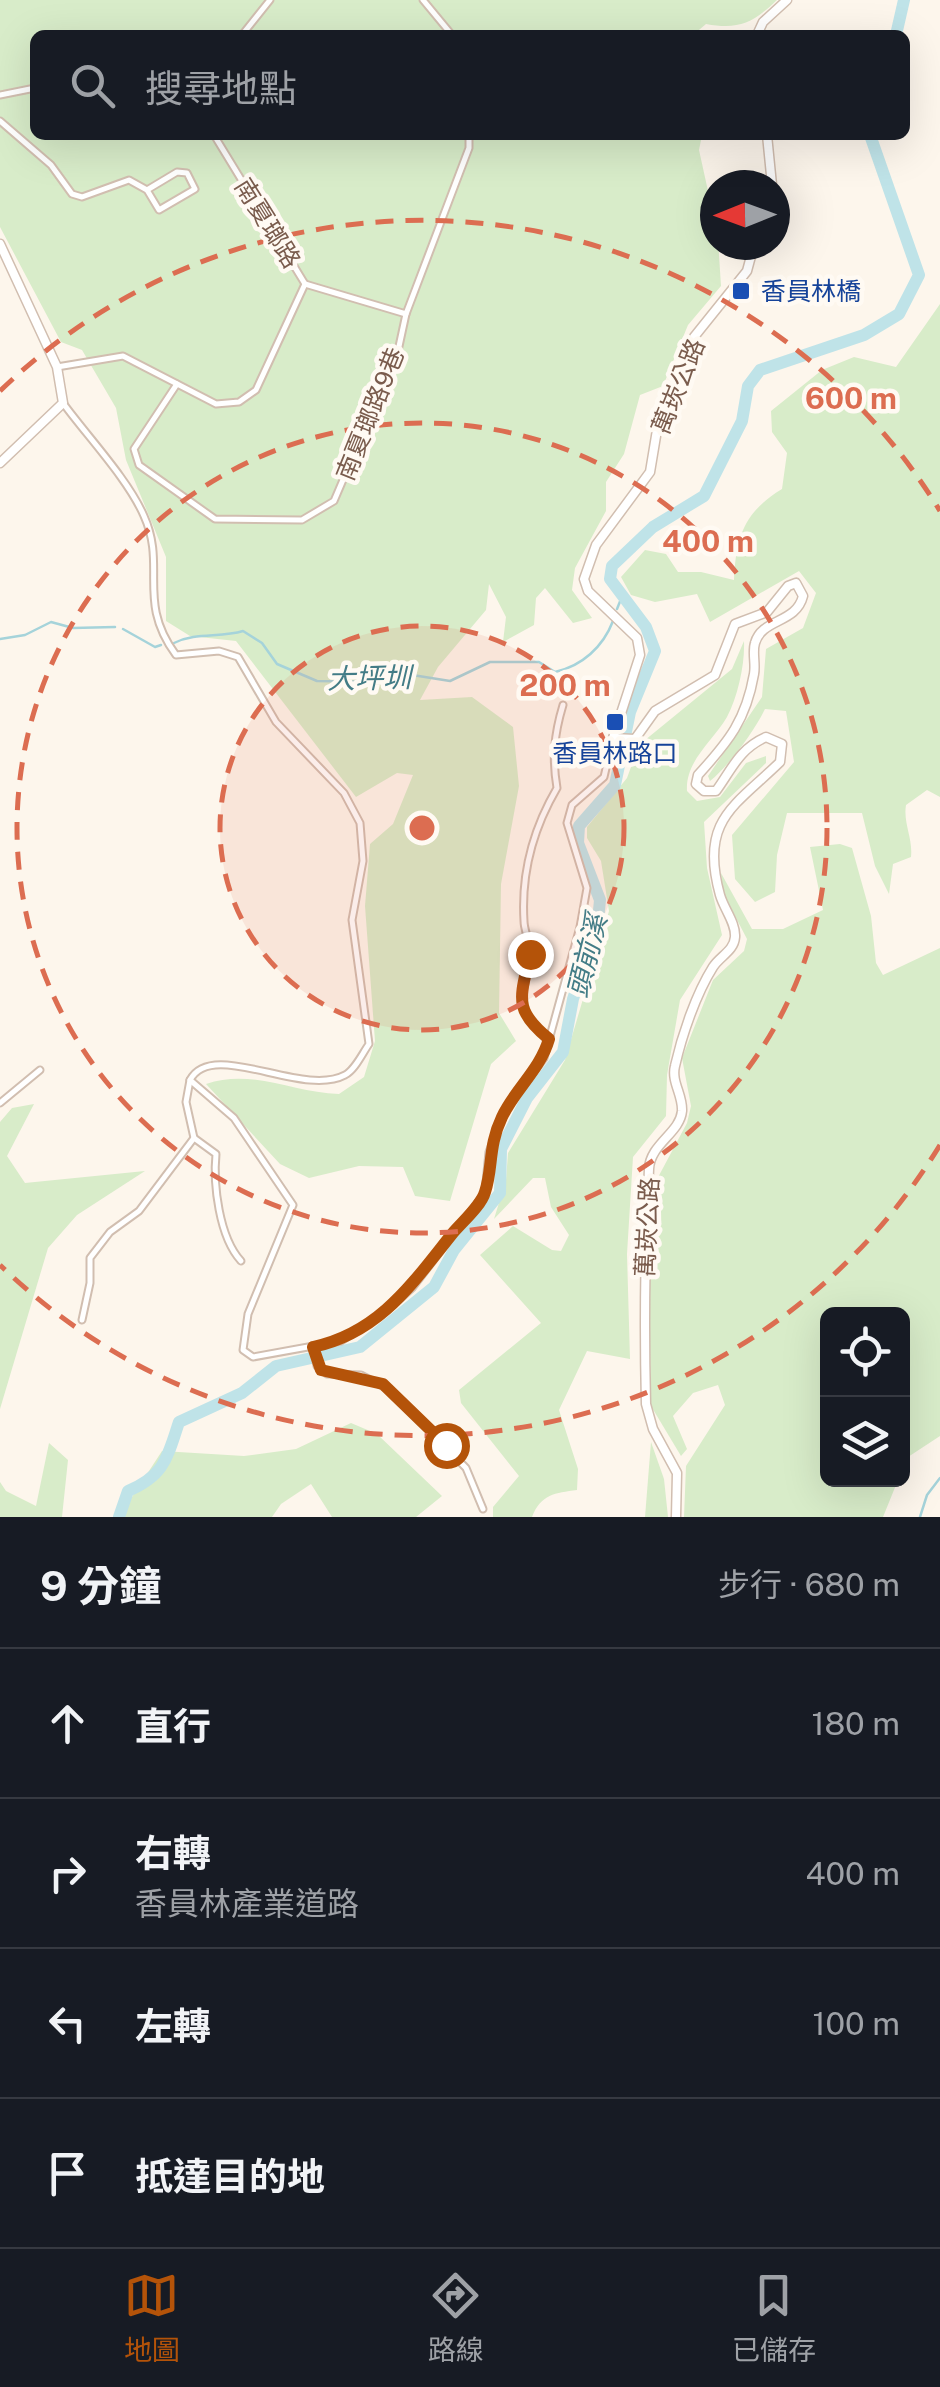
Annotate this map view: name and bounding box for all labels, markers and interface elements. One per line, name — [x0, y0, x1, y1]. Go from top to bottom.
search box — [30, 30, 910, 140]
icon: search — [65, 58, 120, 113]
text: 搜尋地點 — [145, 66, 297, 111]
north arrow — [700, 170, 790, 260]
street label: 南夏瑯路 — [229, 173, 307, 273]
place label: 香員林橋 — [761, 276, 861, 306]
marker: 香員林橋 — [730, 280, 752, 302]
street label: 萬崁公路 — [645, 334, 711, 438]
street label: 南夏瑯路9巷 — [330, 343, 410, 485]
text: 600 m — [805, 380, 897, 416]
text: 400 m — [662, 523, 754, 559]
water label: 大坪圳 — [327, 660, 415, 695]
text: 200 m — [519, 667, 611, 703]
marker: 香員林路口 — [604, 711, 626, 733]
place label: 香員林路口 — [552, 738, 678, 768]
centre of rings — [404, 810, 440, 846]
water label: 頭前溪 — [560, 907, 614, 1001]
route end — [508, 932, 554, 978]
street label: 萬崁公路 — [629, 1176, 665, 1278]
map controls — [820, 1307, 910, 1487]
button: locate — [820, 1307, 910, 1397]
button: layers — [820, 1397, 910, 1487]
route start — [424, 1423, 470, 1469]
text: 9 分鐘 — [40, 1561, 161, 1610]
text: 步行 · 680 m — [718, 1566, 900, 1603]
icon: ahead — [40, 1696, 95, 1751]
text: 直行 — [135, 1704, 211, 1749]
text: 180 m — [811, 1705, 900, 1742]
text: 右轉 — [135, 1831, 211, 1876]
icon: right — [40, 1846, 95, 1901]
text: 400 m — [805, 1855, 900, 1892]
text: 香員林產業道路 — [135, 1885, 359, 1922]
icon: left — [40, 1996, 95, 2051]
text: 左轉 — [135, 2004, 211, 2049]
text: 100 m — [813, 2005, 900, 2042]
icon: arrive — [40, 2146, 95, 2201]
text: 抵達目的地 — [135, 2154, 325, 2199]
tab: 地圖 — [124, 2268, 180, 2368]
tab: 路線 — [428, 2268, 484, 2368]
tab: 已儲存 — [732, 2268, 816, 2368]

